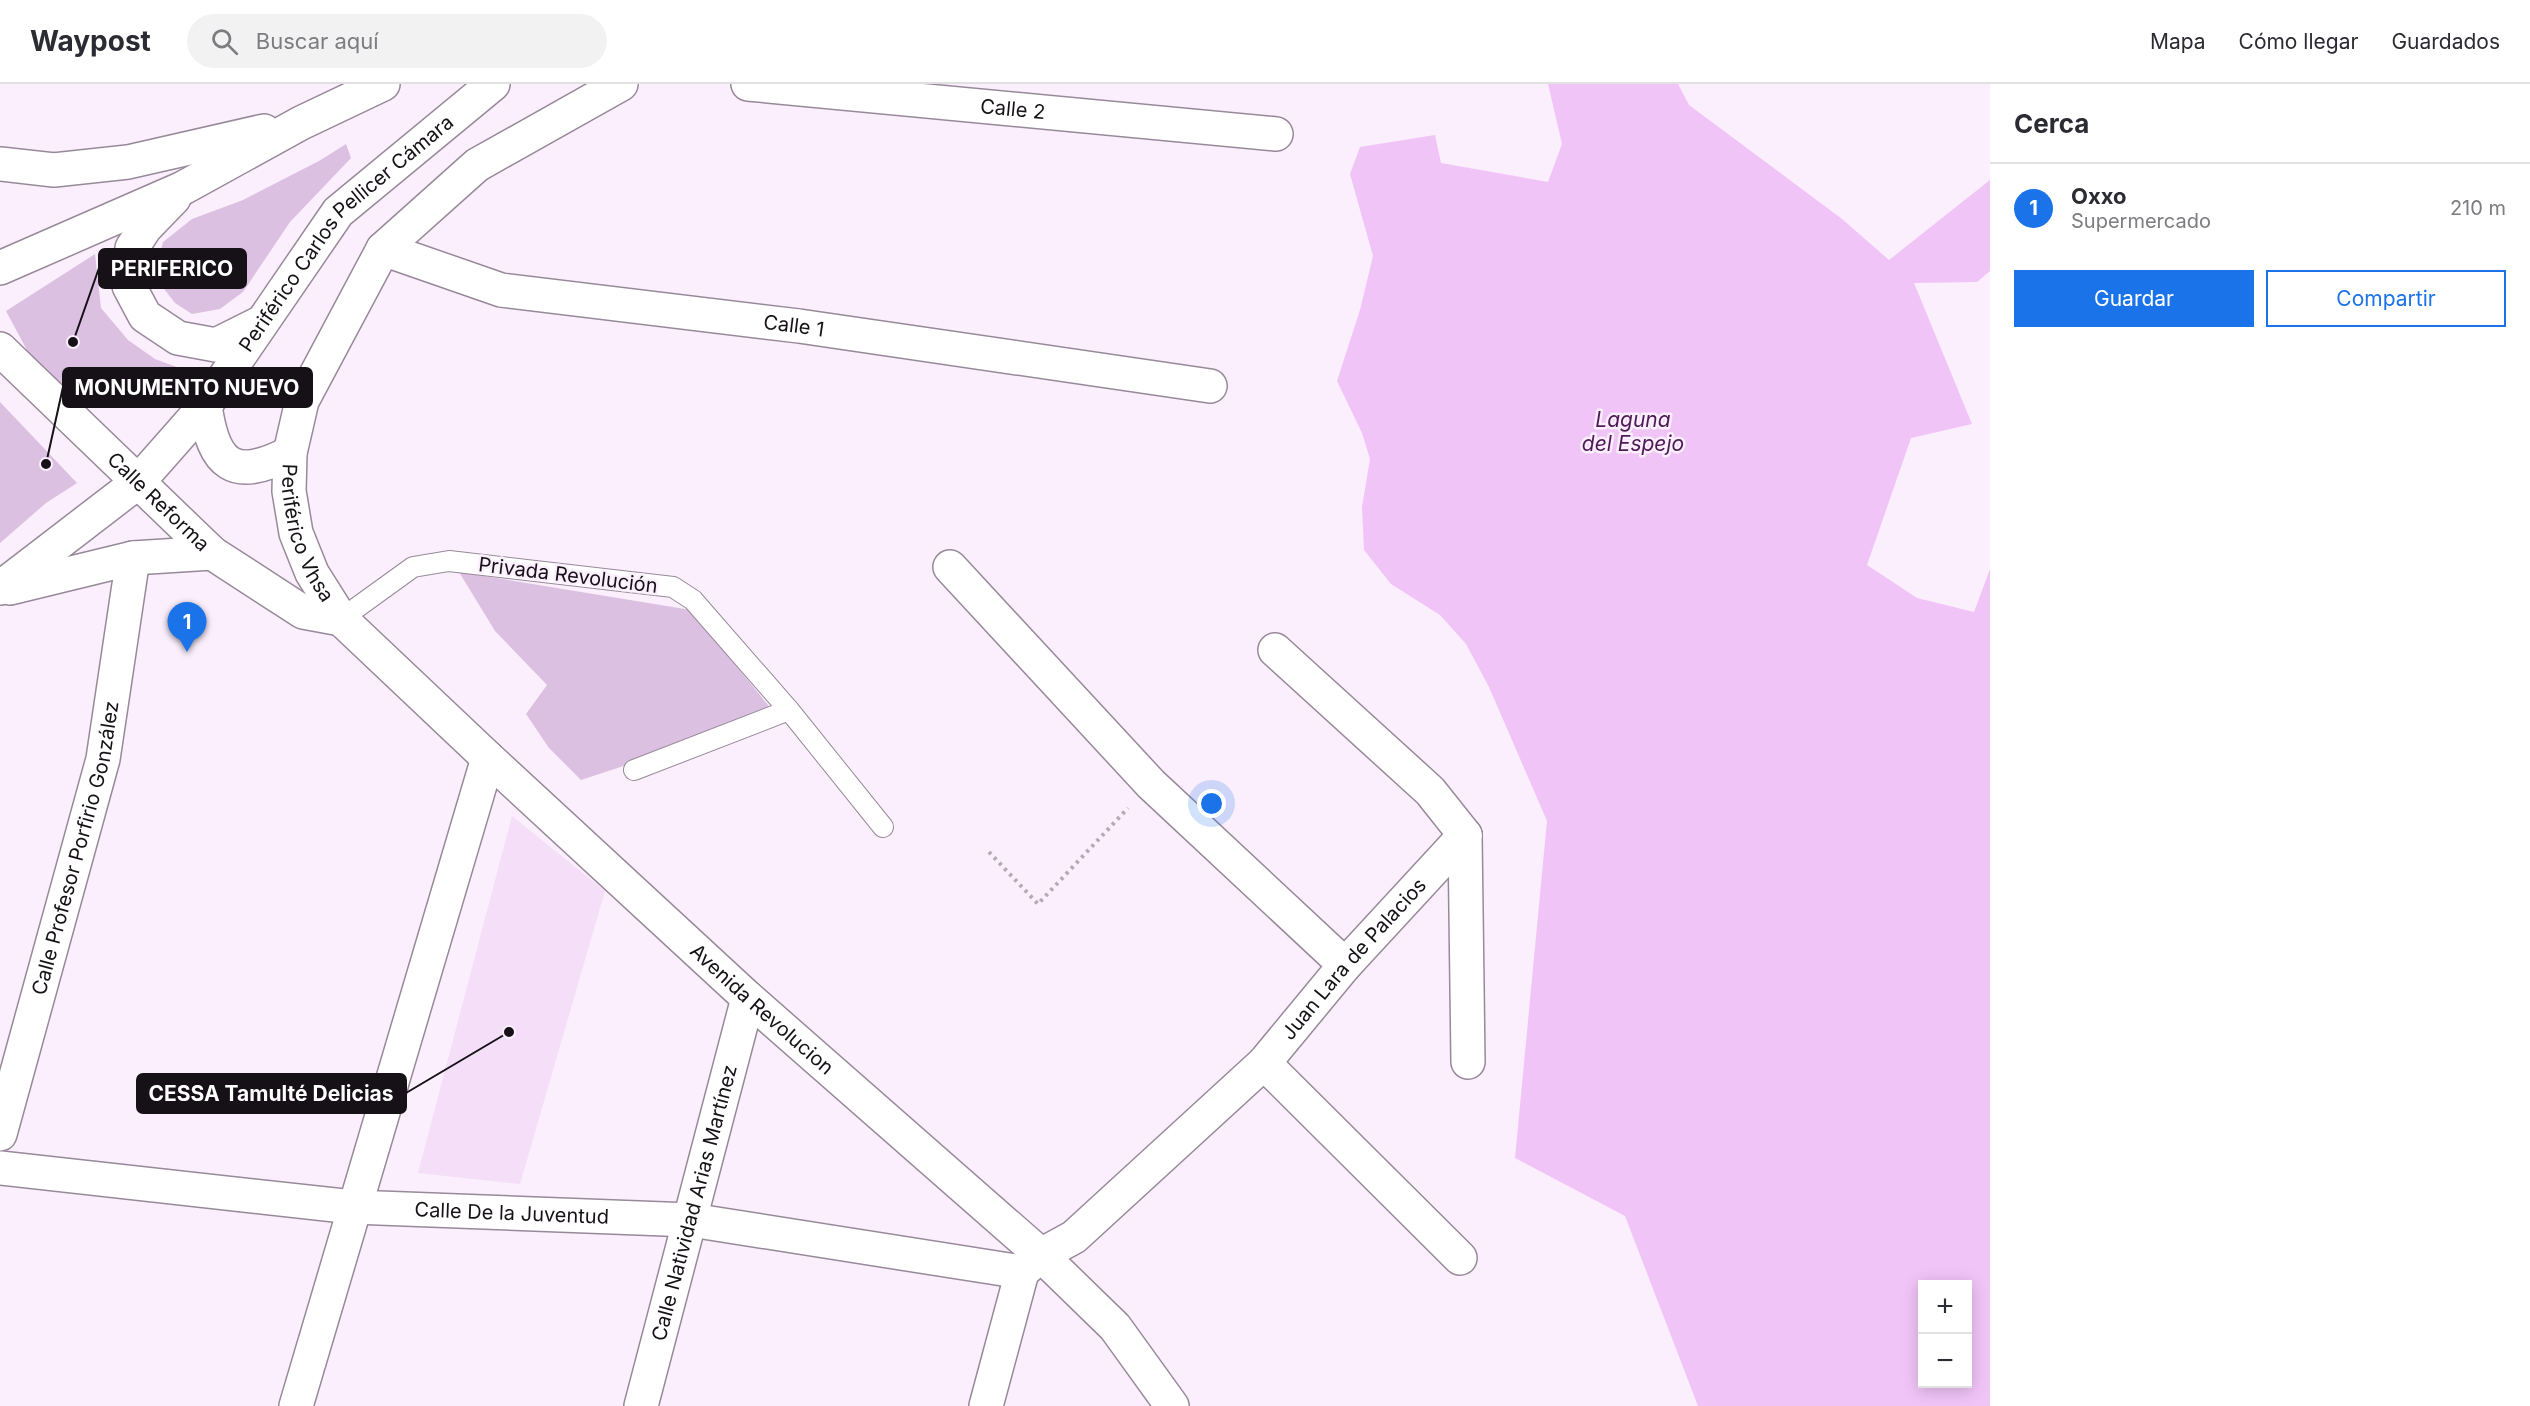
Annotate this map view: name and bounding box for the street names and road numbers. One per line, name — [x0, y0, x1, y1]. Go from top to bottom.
street label: Calle 2 — [979, 94, 1046, 124]
street label: Periférico Carlos Pellicer Cámara — [234, 110, 458, 356]
street label: Calle 1 — [762, 310, 826, 342]
street label: Calle Reforma — [102, 447, 215, 556]
street label: Periférico Vhsa — [277, 463, 339, 606]
street label: Privada Revolución — [477, 552, 659, 598]
street label: Calle Profesor Porfirio González — [27, 700, 123, 998]
street label: Juan Lara de Palacios — [1276, 873, 1431, 1045]
street label: Avenida Revolucion — [685, 939, 839, 1080]
street label: Calle Natividad Arias Martínez — [647, 1062, 742, 1344]
street label: Calle De la Juventud — [414, 1197, 609, 1229]

